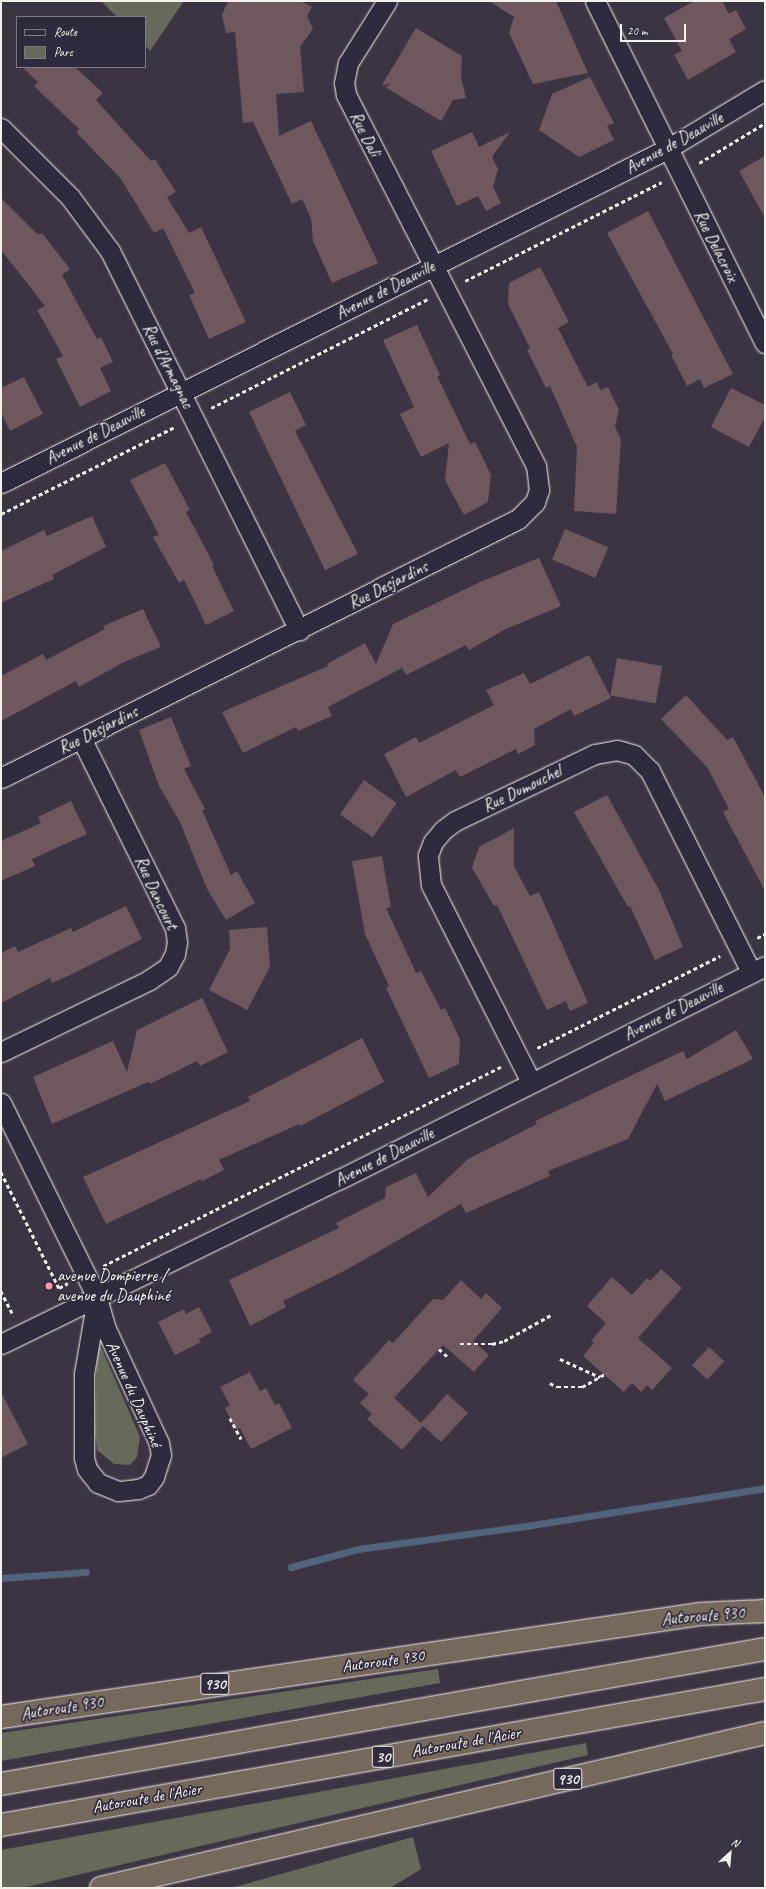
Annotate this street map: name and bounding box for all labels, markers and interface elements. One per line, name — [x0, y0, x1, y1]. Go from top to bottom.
legend — [16, 16, 146, 68]
scale bar — [622, 16, 688, 42]
text: 20 m — [627, 23, 647, 39]
text: Route — [54, 24, 77, 40]
text: Parc — [54, 44, 73, 60]
street label: Rue Dali — [345, 108, 385, 160]
street label: Avenue de Deauville — [622, 108, 726, 178]
street label: Rue Delacroix — [689, 207, 743, 285]
street label: Avenue de Deauville — [332, 256, 438, 324]
street label: Rue d'Armagnac — [138, 320, 198, 412]
street label: Avenue de Deauville — [42, 401, 148, 469]
street label: Rue Desjardins — [345, 556, 431, 614]
street label: Rue Desjardins — [55, 701, 141, 759]
street label: Rue Dumouchel — [479, 761, 565, 817]
street label: Rue Dancourt — [130, 853, 182, 933]
street label: Avenue de Deauville — [620, 977, 726, 1045]
street label: Avenue de Deauville — [331, 1123, 437, 1191]
place label: avenue Dompierre / avenue du Dauphiné — [57, 1266, 170, 1306]
marker: avenue Dompierre / avenue du Dauphiné — [44, 1281, 54, 1291]
street label: Avenue du Dauphiné — [101, 1338, 167, 1450]
street label: Autoroute 930 — [661, 1602, 745, 1630]
street label: Autoroute 930 — [341, 1645, 425, 1677]
road number: 930 — [200, 1670, 230, 1698]
street label: Autoroute 930 — [19, 1691, 105, 1725]
street label: Autoroute de l'Acier — [410, 1722, 522, 1762]
road number: 30 — [371, 1743, 395, 1771]
road number: 930 — [553, 1765, 583, 1793]
street label: Autoroute de l'Acier — [91, 1778, 203, 1818]
north arrow — [710, 1833, 750, 1873]
text: N — [729, 1834, 741, 1850]

